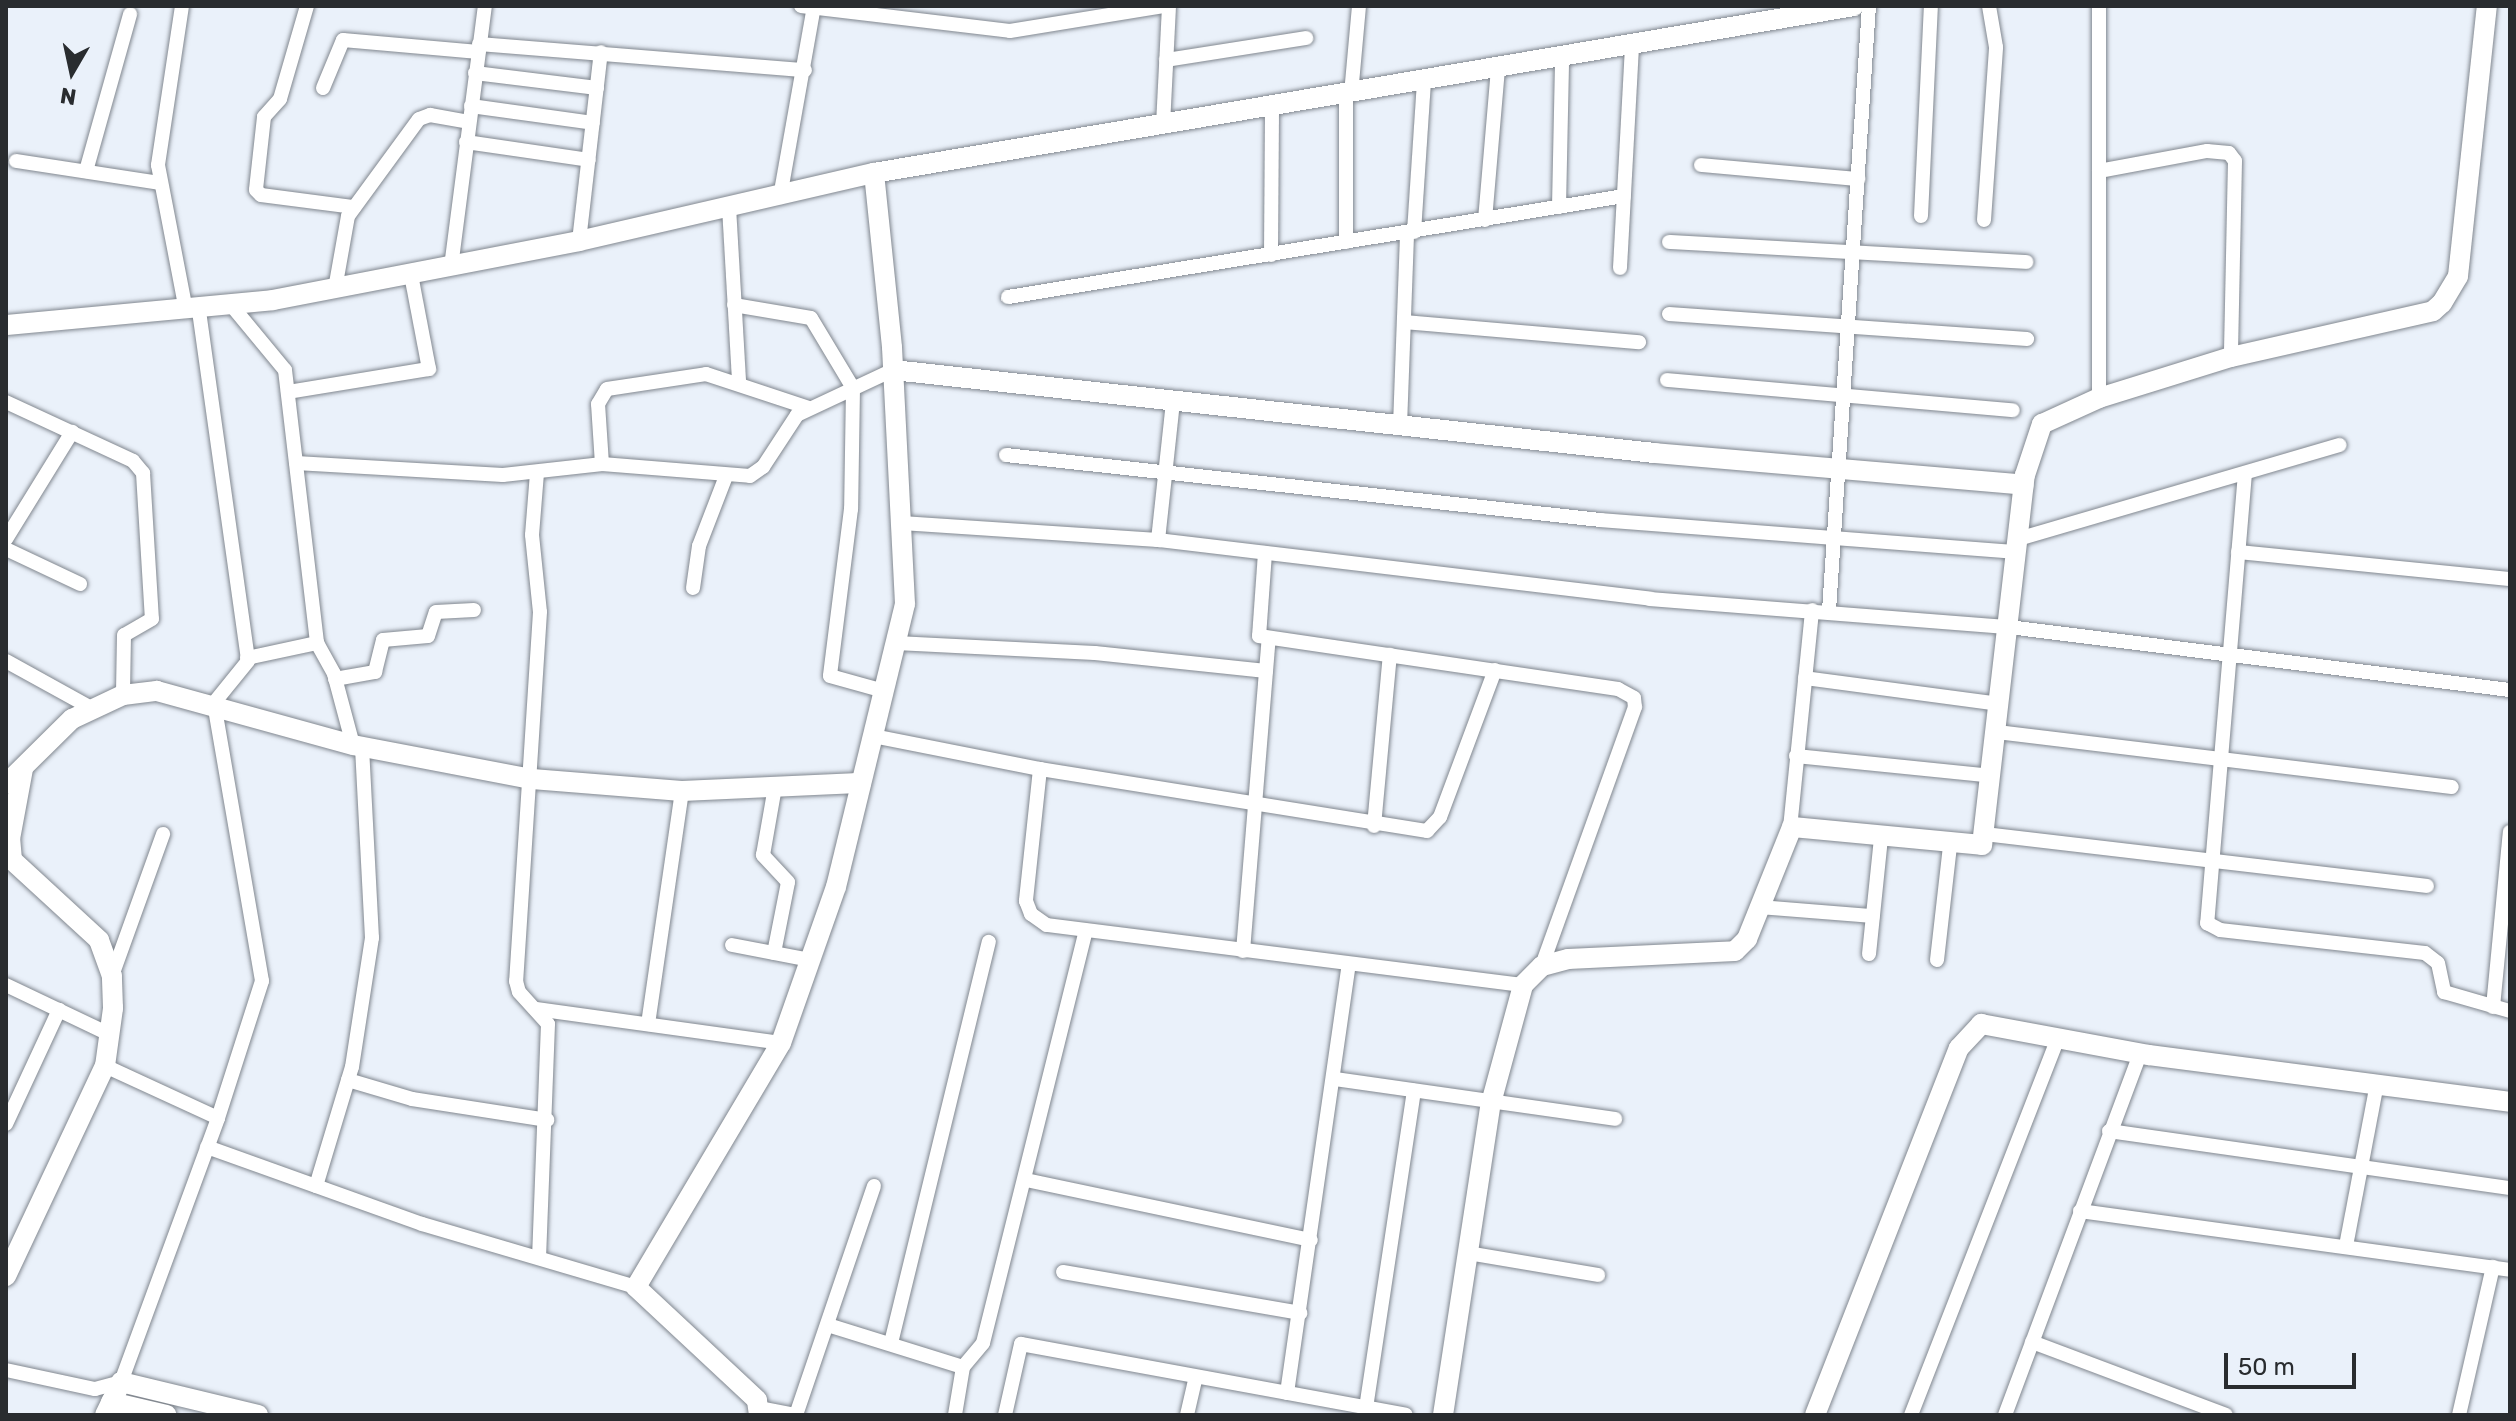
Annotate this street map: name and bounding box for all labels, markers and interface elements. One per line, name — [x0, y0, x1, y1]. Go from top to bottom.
north arrow — [32, 32, 112, 112]
text: N — [58, 82, 78, 111]
scale bar — [2228, 1337, 2360, 1387]
text: 50 m — [2238, 1353, 2295, 1381]

